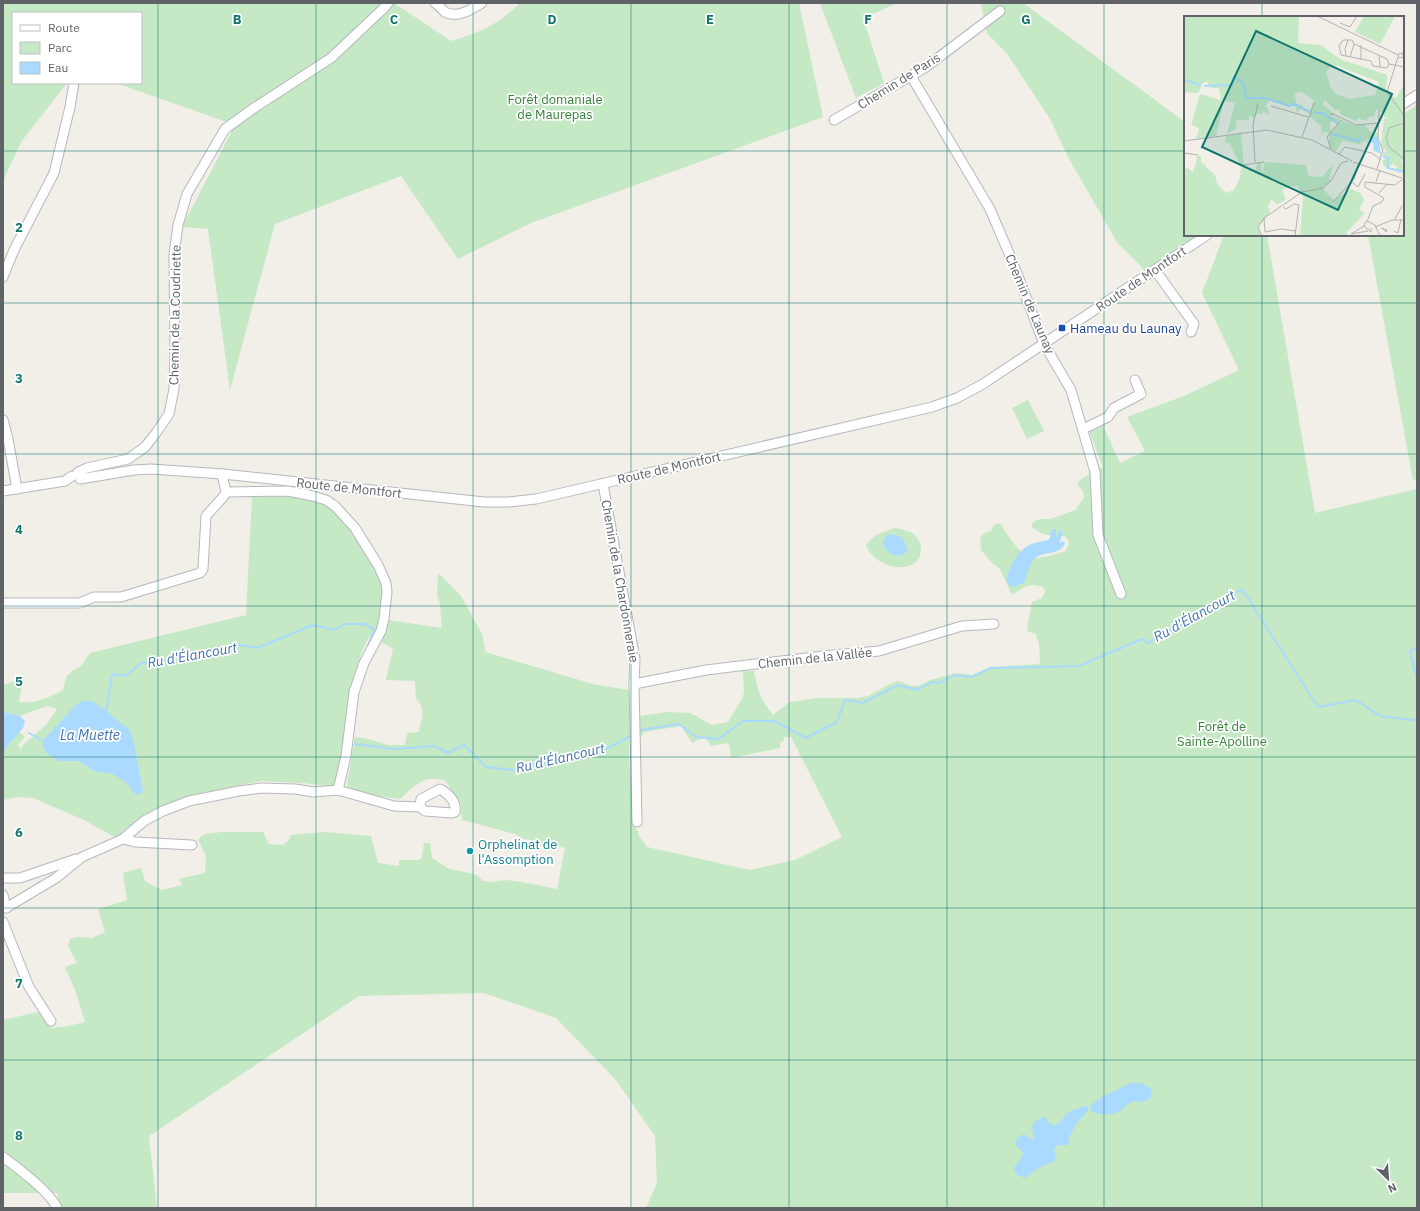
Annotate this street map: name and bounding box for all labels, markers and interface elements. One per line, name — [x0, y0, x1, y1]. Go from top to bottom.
text: B — [233, 11, 242, 28]
text: C — [390, 11, 399, 28]
text: D — [547, 11, 557, 28]
text: E — [706, 11, 714, 28]
text: F — [864, 11, 872, 28]
text: G — [1021, 11, 1031, 28]
legend — [12, 12, 142, 84]
inset map — [1184, 16, 1404, 236]
text: Route — [48, 20, 80, 35]
text: Parc — [48, 40, 72, 55]
street label: Chemin de Paris — [854, 49, 944, 113]
text: Eau — [48, 60, 68, 75]
park label: Forêt domaniale de Maurepas — [507, 91, 603, 123]
text: 2 — [15, 219, 23, 236]
street label: Route de Montfort — [1092, 242, 1190, 316]
street label: Chemin de la Coudriette — [165, 245, 185, 385]
street label: Chemin de Launay — [1001, 251, 1059, 357]
place label: Hameau du Launay — [1070, 320, 1182, 337]
marker: Hameau du Launay — [1057, 323, 1067, 333]
text: 3 — [15, 370, 23, 387]
street label: Route de Montfort — [616, 448, 722, 488]
street label: Route de Montfort — [296, 474, 402, 502]
street label: Chemin de la Chardonneraie — [597, 498, 643, 664]
text: 4 — [15, 521, 23, 538]
water label: Ru d'Élancourt — [1149, 585, 1238, 646]
water label: Ru d'Élancourt — [146, 637, 239, 672]
street label: Chemin de la Vallée — [757, 644, 873, 672]
text: 5 — [15, 673, 23, 690]
park label: Forêt de Sainte-Apolline — [1177, 718, 1267, 750]
water label: La Muette — [60, 726, 120, 744]
water label: Ru d'Élancourt — [514, 738, 607, 777]
text: 6 — [15, 824, 23, 841]
place label: Orphelinat de l'Assomption — [478, 836, 557, 868]
marker: Orphelinat de l'Assomption — [465, 846, 475, 856]
text: 7 — [15, 975, 23, 992]
text: 8 — [15, 1127, 23, 1144]
north arrow — [1368, 1159, 1408, 1199]
text: N — [1386, 1180, 1399, 1196]

